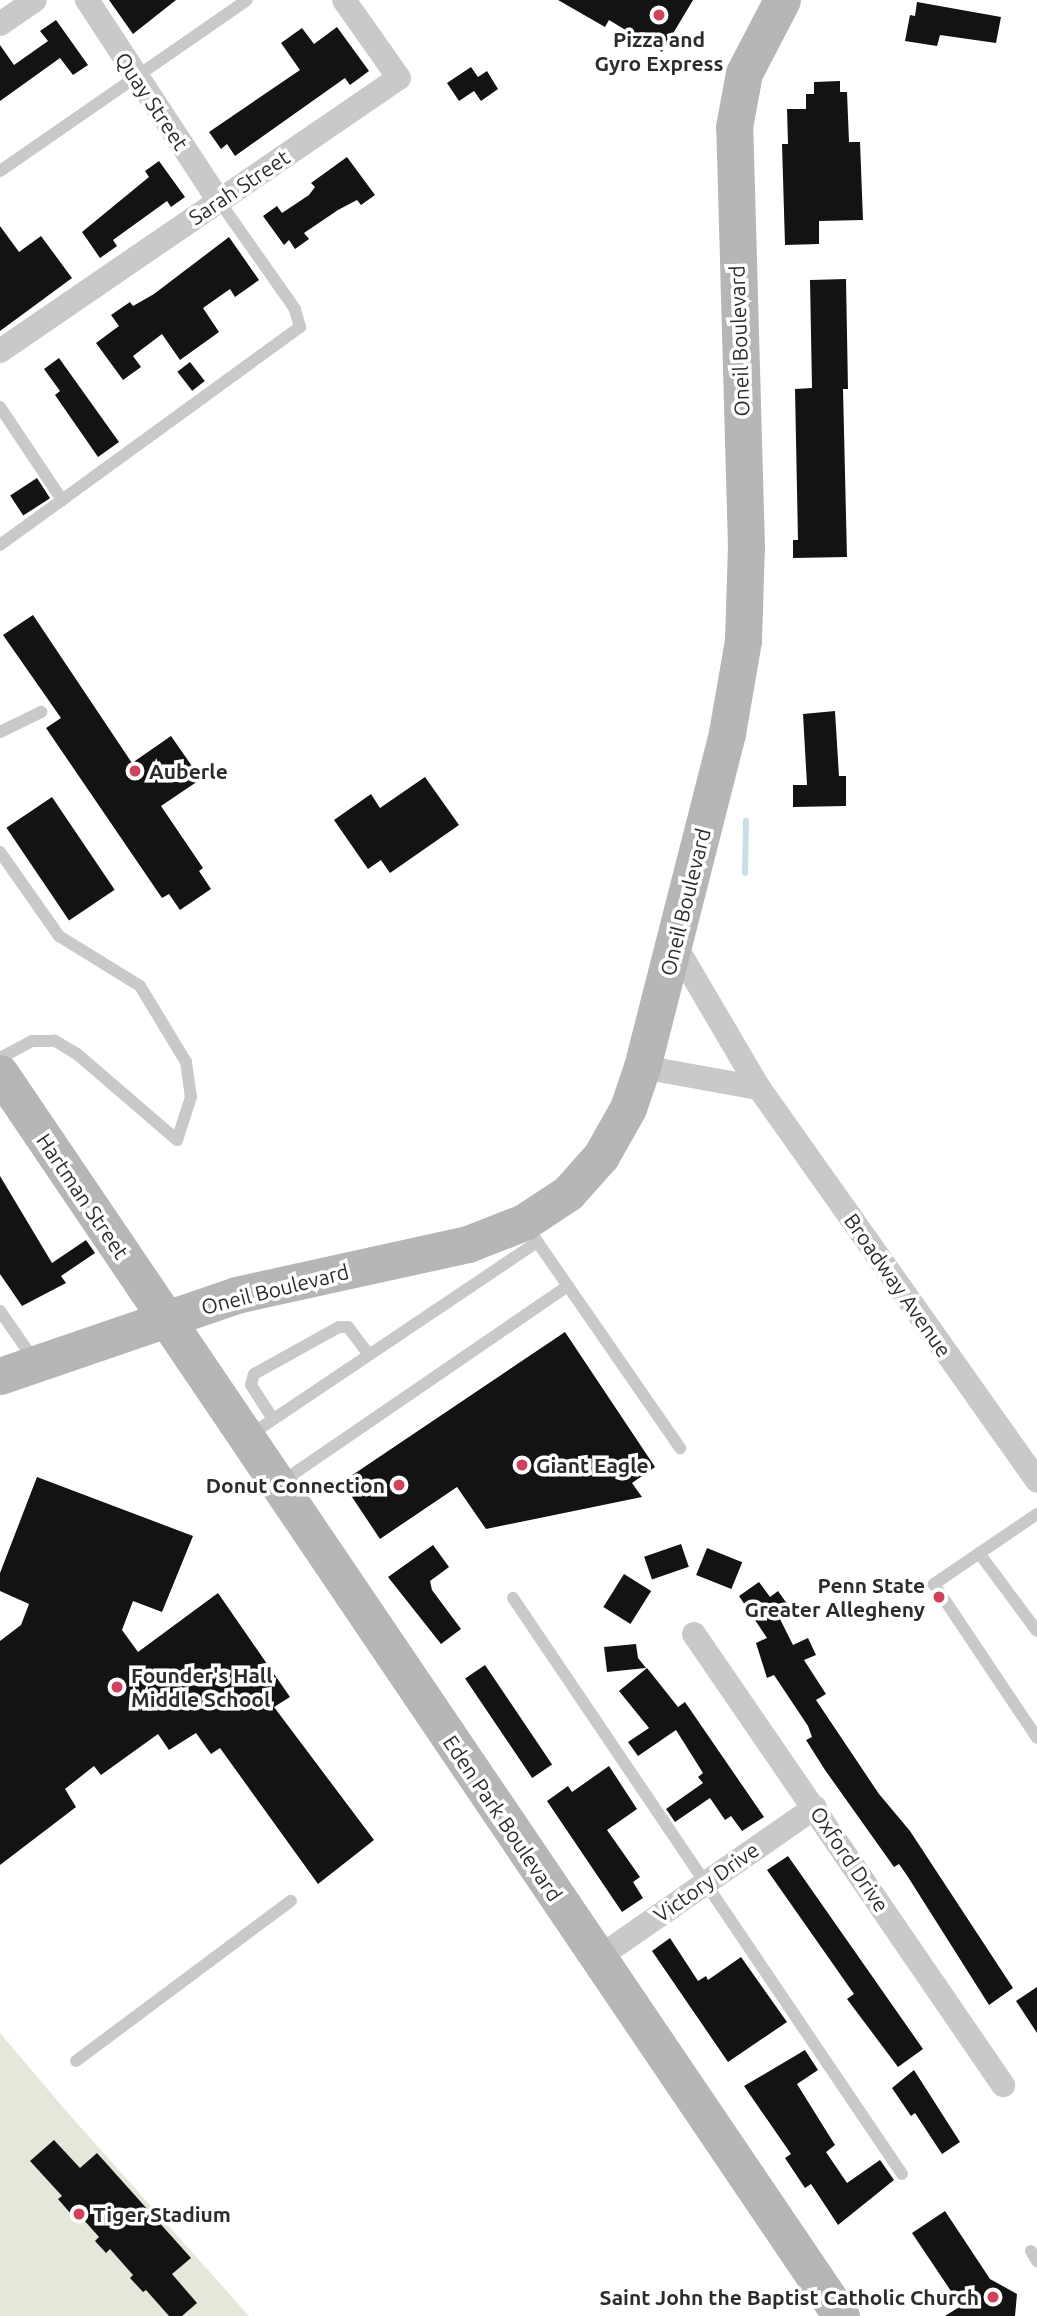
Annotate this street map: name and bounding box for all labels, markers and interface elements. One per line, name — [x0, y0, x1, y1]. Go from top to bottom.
marker: Pizza and Gyro Express — [651, 7, 667, 23]
place label: Pizza and Gyro Express — [595, 26, 723, 76]
street label: Quay Street — [110, 47, 194, 155]
street label: Sarah Street — [184, 144, 294, 230]
street label: Oneil Boulevard — [724, 265, 754, 417]
place label: Auberle — [149, 758, 228, 784]
marker: Auberle — [127, 763, 143, 779]
street label: Oneil Boulevard — [654, 826, 716, 978]
street label: Hartman Street — [32, 1128, 134, 1264]
street label: Broadway Avenue — [839, 1208, 957, 1362]
street label: Oneil Boulevard — [199, 1258, 351, 1320]
place label: Giant Eagle — [536, 1452, 649, 1478]
marker: Giant Eagle — [514, 1457, 530, 1473]
place label: Donut Connection — [206, 1472, 385, 1498]
marker: Donut Connection — [391, 1477, 407, 1493]
place label: Penn State Greater Allegheny — [745, 1572, 925, 1622]
marker: Penn State Greater Allegheny — [931, 1589, 947, 1605]
place label: Founder's Hall Middle School — [131, 1662, 273, 1712]
marker: Founder's Hall Middle School — [109, 1679, 125, 1695]
street label: Eden Park Boulevard — [438, 1730, 568, 1906]
street label: Oxford Drive — [805, 1801, 895, 1917]
street label: Victory Drive — [649, 1837, 763, 1927]
place label: Tiger Stadium — [93, 2201, 231, 2227]
marker: Tiger Stadium — [71, 2206, 87, 2222]
place label: Saint John the Baptist Catholic Church — [600, 2284, 979, 2310]
marker: Saint John the Baptist Catholic Church — [985, 2289, 1001, 2305]

